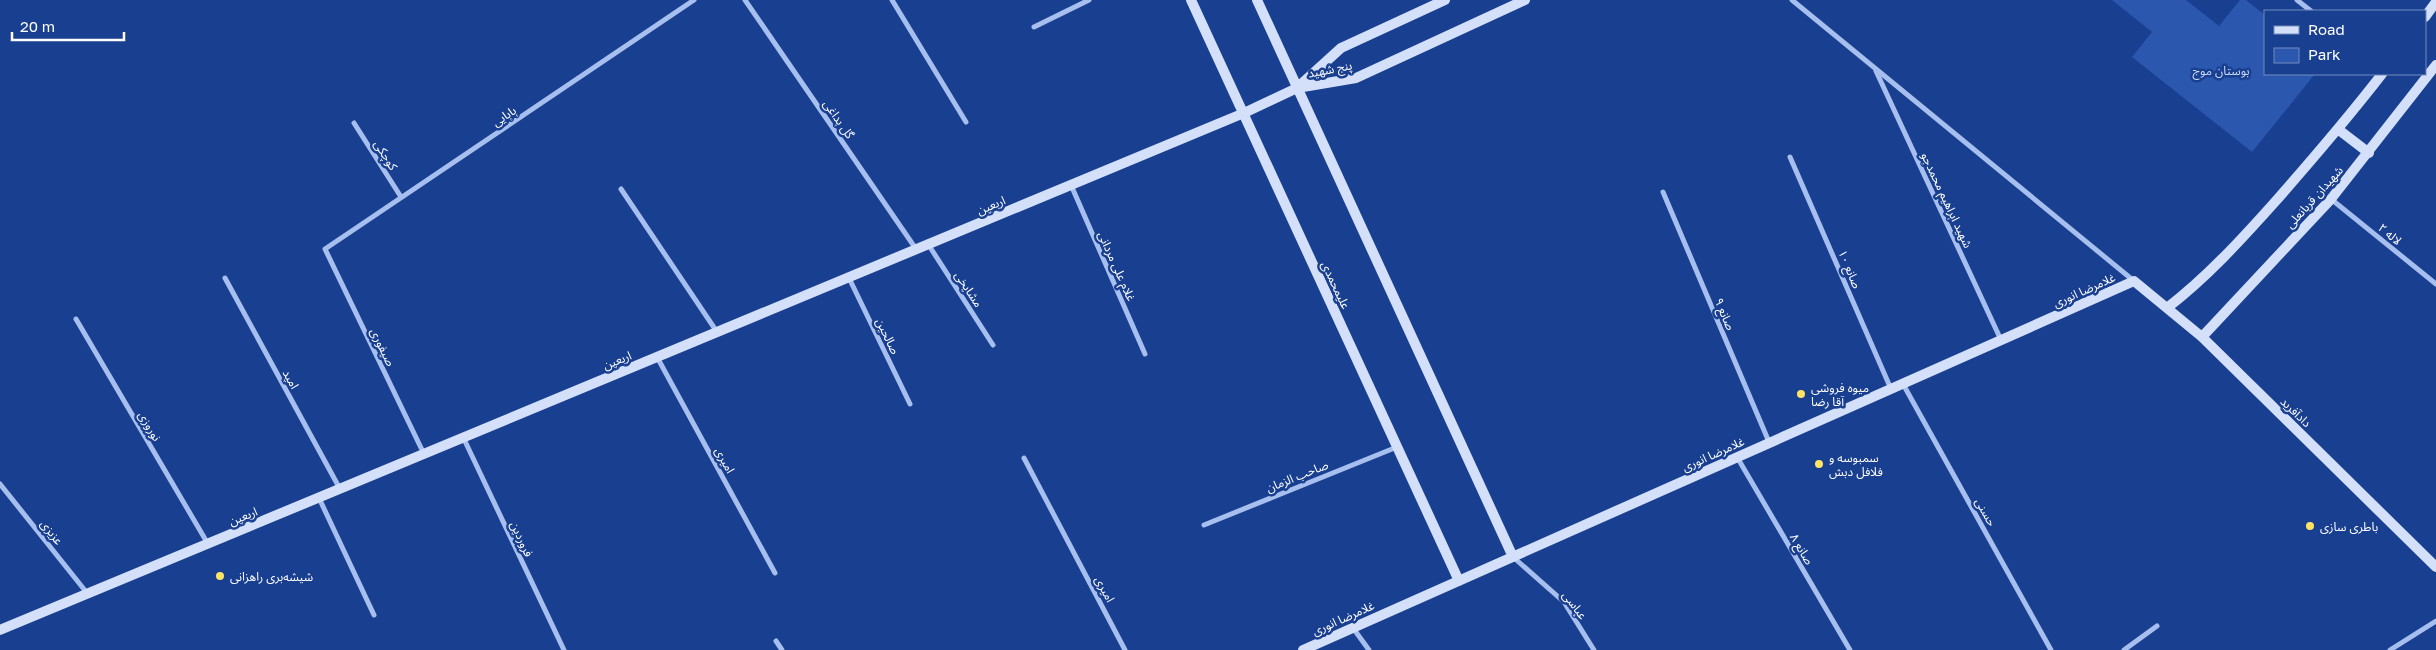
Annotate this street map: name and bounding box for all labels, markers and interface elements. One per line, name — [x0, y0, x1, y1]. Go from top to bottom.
scale bar — [12, 10, 125, 42]
legend — [2264, 10, 2426, 75]
text: 20 m — [20, 17, 55, 35]
text: Road — [2308, 20, 2345, 38]
text: Park — [2308, 45, 2341, 63]
street label: پنج شهید — [1307, 57, 1354, 83]
park label: بوستان موج — [2192, 63, 2250, 80]
street label: گل بداغی — [820, 97, 858, 142]
street label: بابایی — [489, 103, 519, 130]
street label: کوچکی — [370, 137, 402, 174]
street label: شهید ابراهیم محمدجو — [1916, 150, 1976, 251]
street label: شهیدان قربانعلی — [2282, 163, 2346, 231]
street label: اربعین — [974, 192, 1008, 218]
street label: لاله ۲ — [2375, 220, 2405, 248]
street label: غلام علی مردانی — [1093, 229, 1139, 304]
street label: صانع ۱۰ — [1833, 247, 1865, 292]
street label: علیمحمدی — [1318, 259, 1354, 311]
street label: مشایخی — [952, 268, 986, 310]
street label: غلامرضا انوری — [2051, 270, 2117, 310]
street label: صانع ۹ — [1710, 296, 1739, 333]
street label: صالحین — [873, 315, 903, 357]
street label: صیفوری — [367, 326, 399, 369]
street label: اربعین — [600, 347, 634, 373]
street label: امید — [280, 367, 302, 392]
place label: میوه فروشی آقا رضا — [1811, 380, 1869, 409]
marker: میوه فروشی آقا رضا — [1795, 388, 1807, 400]
street label: دادآفرید — [2277, 394, 2315, 430]
street label: نوروزی — [135, 408, 165, 444]
street label: غلامرضا انوری — [1680, 434, 1746, 474]
street label: امیری — [712, 444, 738, 476]
place label: سمبوسه و فلافل دبش — [1829, 450, 1883, 479]
street label: صاحب الزمان — [1264, 457, 1331, 496]
marker: سمبوسه و فلافل دبش — [1813, 458, 1825, 470]
street label: حسنی — [1972, 495, 2000, 529]
street label: اربعین — [226, 503, 260, 529]
street label: عزیزی — [37, 516, 66, 548]
street label: فروردین — [507, 519, 537, 559]
place label: باطری سازی — [2320, 519, 2378, 534]
marker: باطری سازی — [2304, 520, 2316, 532]
street label: صانع ۸ — [1785, 531, 1817, 569]
place label: شیشه‌بری راهزانی — [230, 569, 313, 584]
marker: شیشه‌بری راهزانی — [214, 570, 226, 582]
street label: امیری — [1092, 573, 1118, 605]
street label: عباسی — [1559, 588, 1591, 622]
street label: غلامرضا انوری — [1310, 598, 1376, 638]

